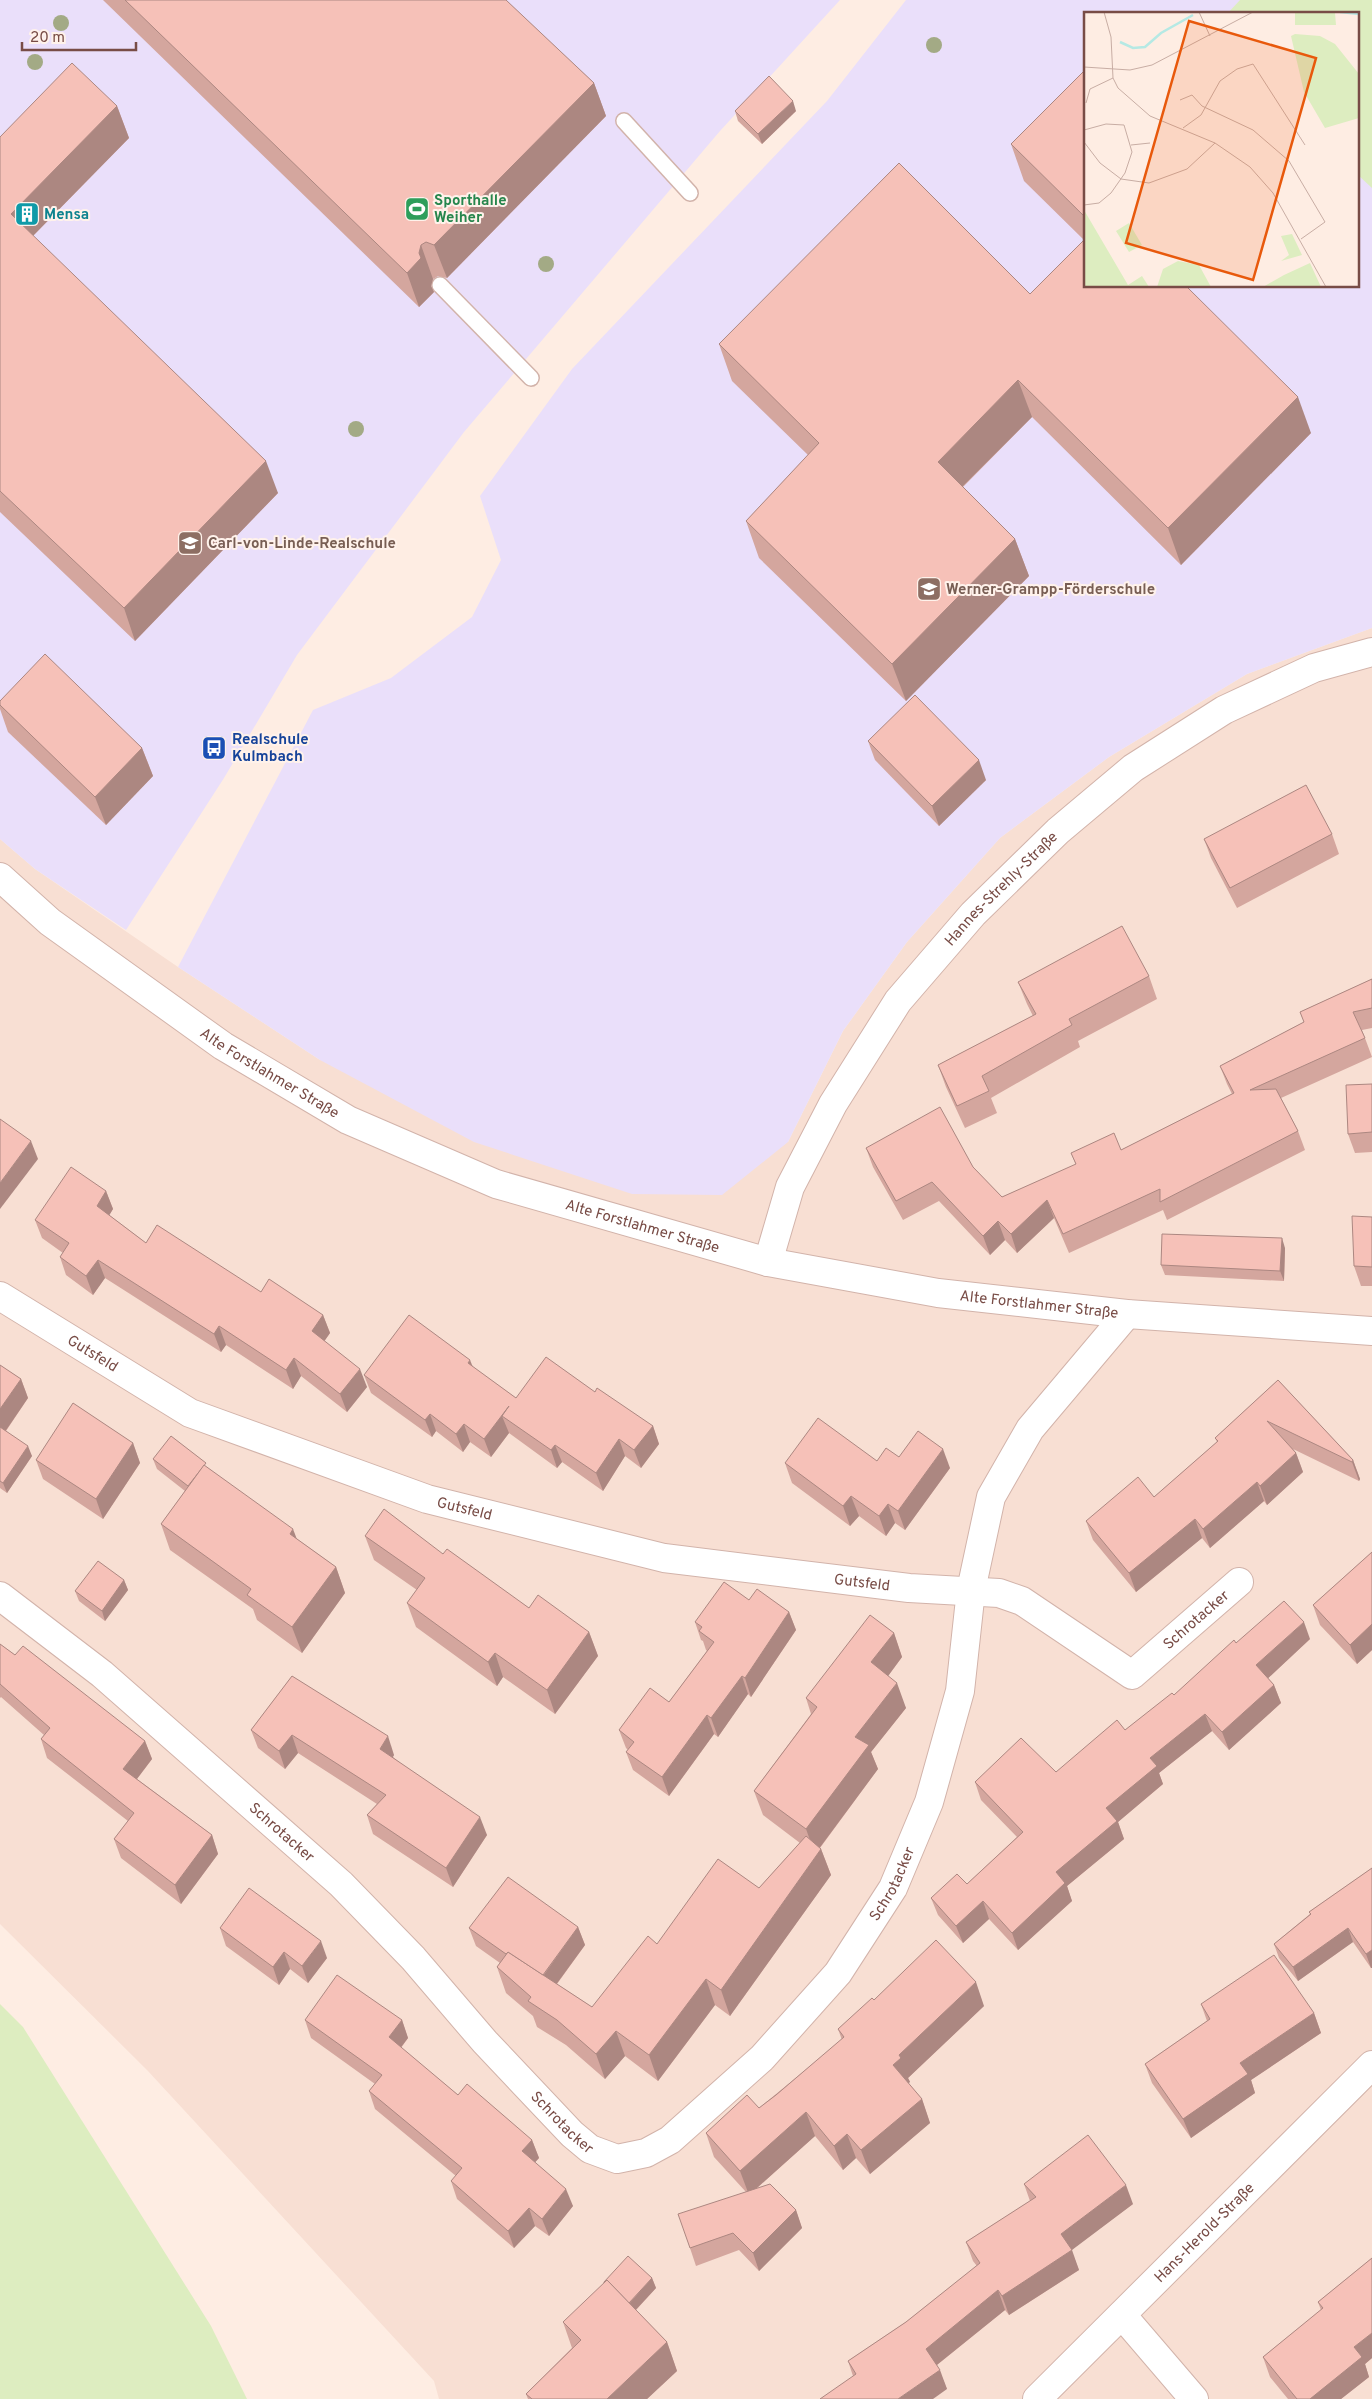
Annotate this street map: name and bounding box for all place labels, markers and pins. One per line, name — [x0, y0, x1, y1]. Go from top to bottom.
place label: Sporthalle Weiher — [434, 192, 507, 228]
sports icon: Sporthalle Weiher — [404, 196, 430, 222]
building icon: Mensa — [14, 201, 40, 227]
place label: Mensa — [44, 206, 89, 225]
school or university icon: Carl-von-Linde-Realschule — [177, 530, 203, 556]
place label: Carl-von-Linde-Realschule — [208, 535, 396, 554]
school or university icon: Werner-Grampp-Förderschule — [916, 576, 942, 602]
place label: Werner-Grampp-Förderschule — [946, 581, 1155, 600]
place label: Realschule Kulmbach — [232, 731, 309, 767]
bus stop icon: Realschule Kulmbach — [201, 735, 227, 761]

